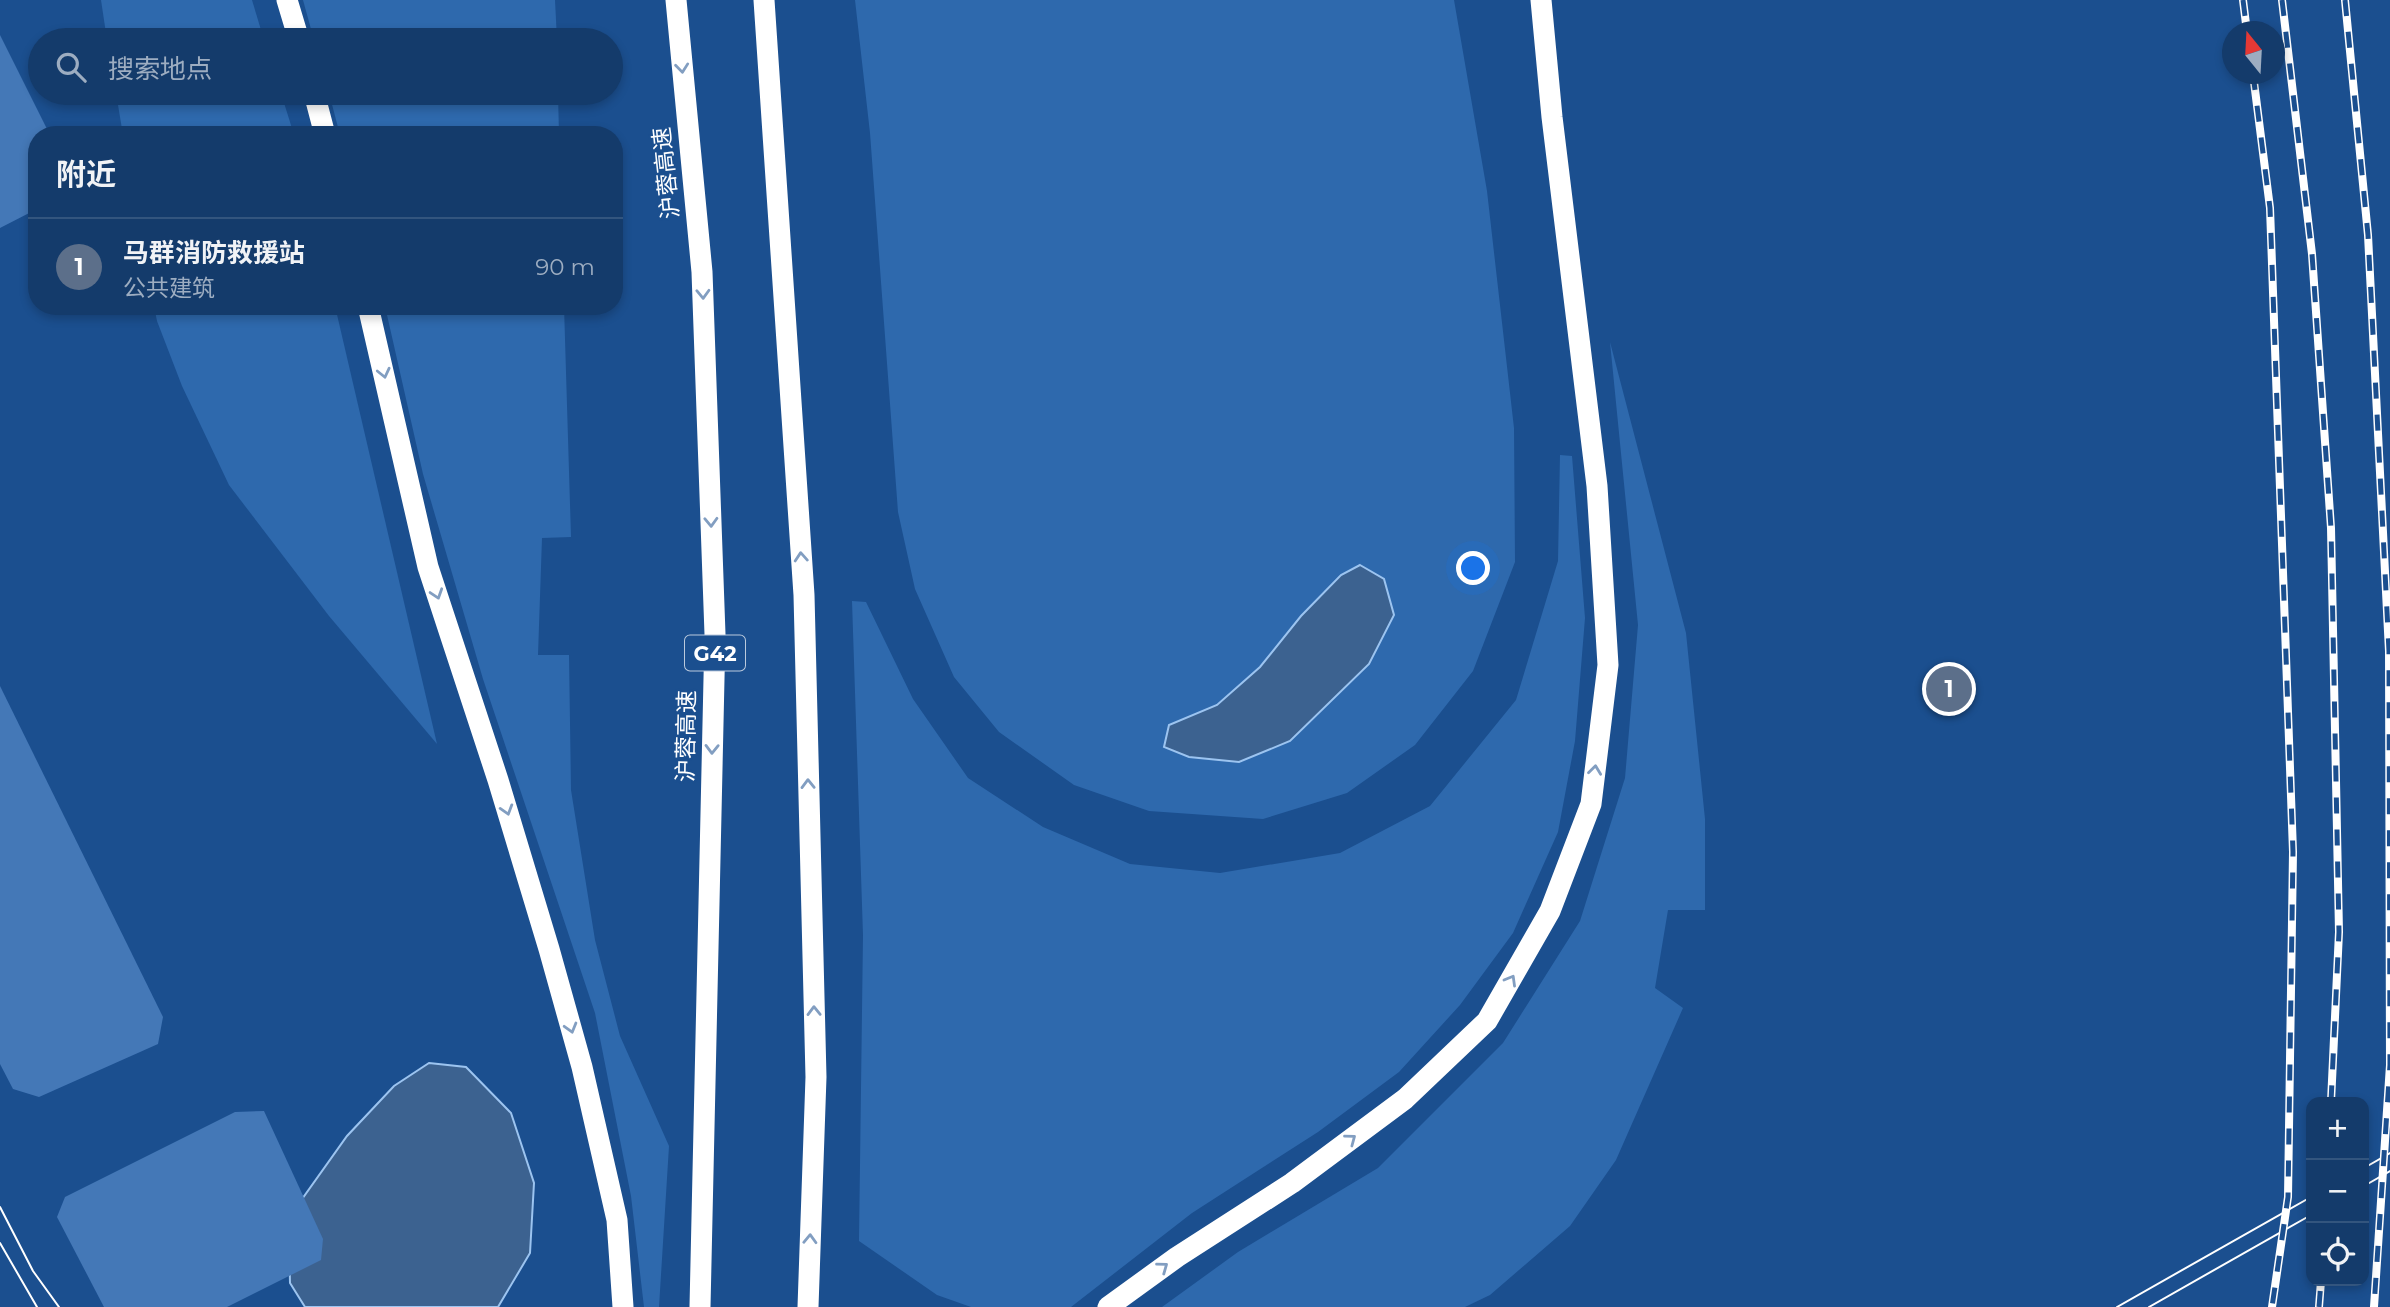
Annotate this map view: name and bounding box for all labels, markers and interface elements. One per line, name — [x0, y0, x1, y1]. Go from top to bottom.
north arrow — [2222, 21, 2285, 84]
search box — [28, 28, 623, 105]
icon: search — [52, 48, 90, 86]
text: 搜索地点 — [108, 53, 212, 85]
one-way arrow — [674, 63, 689, 74]
street label: 沪蓉高速 — [647, 126, 685, 220]
text: 附近 — [56, 156, 116, 193]
text: 马群消防救援站 — [123, 237, 305, 269]
text: 1 — [74, 253, 84, 281]
text: 90 m — [535, 253, 595, 281]
text: 公共建筑 — [123, 274, 215, 302]
one-way arrow — [695, 289, 710, 300]
one-way arrow — [376, 366, 390, 378]
one-way arrow — [703, 517, 719, 528]
one-way arrow — [794, 551, 809, 562]
your location — [1456, 551, 1490, 585]
one-way arrow — [429, 587, 443, 599]
road number: G42 — [685, 636, 745, 670]
pin: 1 — [1926, 663, 1972, 715]
street label: 沪蓉高速 — [671, 690, 701, 782]
one-way arrow — [705, 744, 720, 755]
one-way arrow — [1587, 765, 1602, 776]
one-way arrow — [801, 778, 816, 789]
one-way arrow — [498, 804, 513, 816]
one-way arrow — [1502, 974, 1515, 987]
one-way arrow — [807, 1006, 822, 1017]
one-way arrow — [563, 1022, 577, 1034]
map controls — [2306, 1097, 2369, 1286]
button: + — [2306, 1097, 2369, 1160]
one-way arrow — [1343, 1134, 1356, 1147]
button: − — [2306, 1160, 2369, 1223]
button: locate — [2306, 1223, 2369, 1286]
one-way arrow — [803, 1233, 818, 1244]
one-way arrow — [1155, 1263, 1168, 1275]

